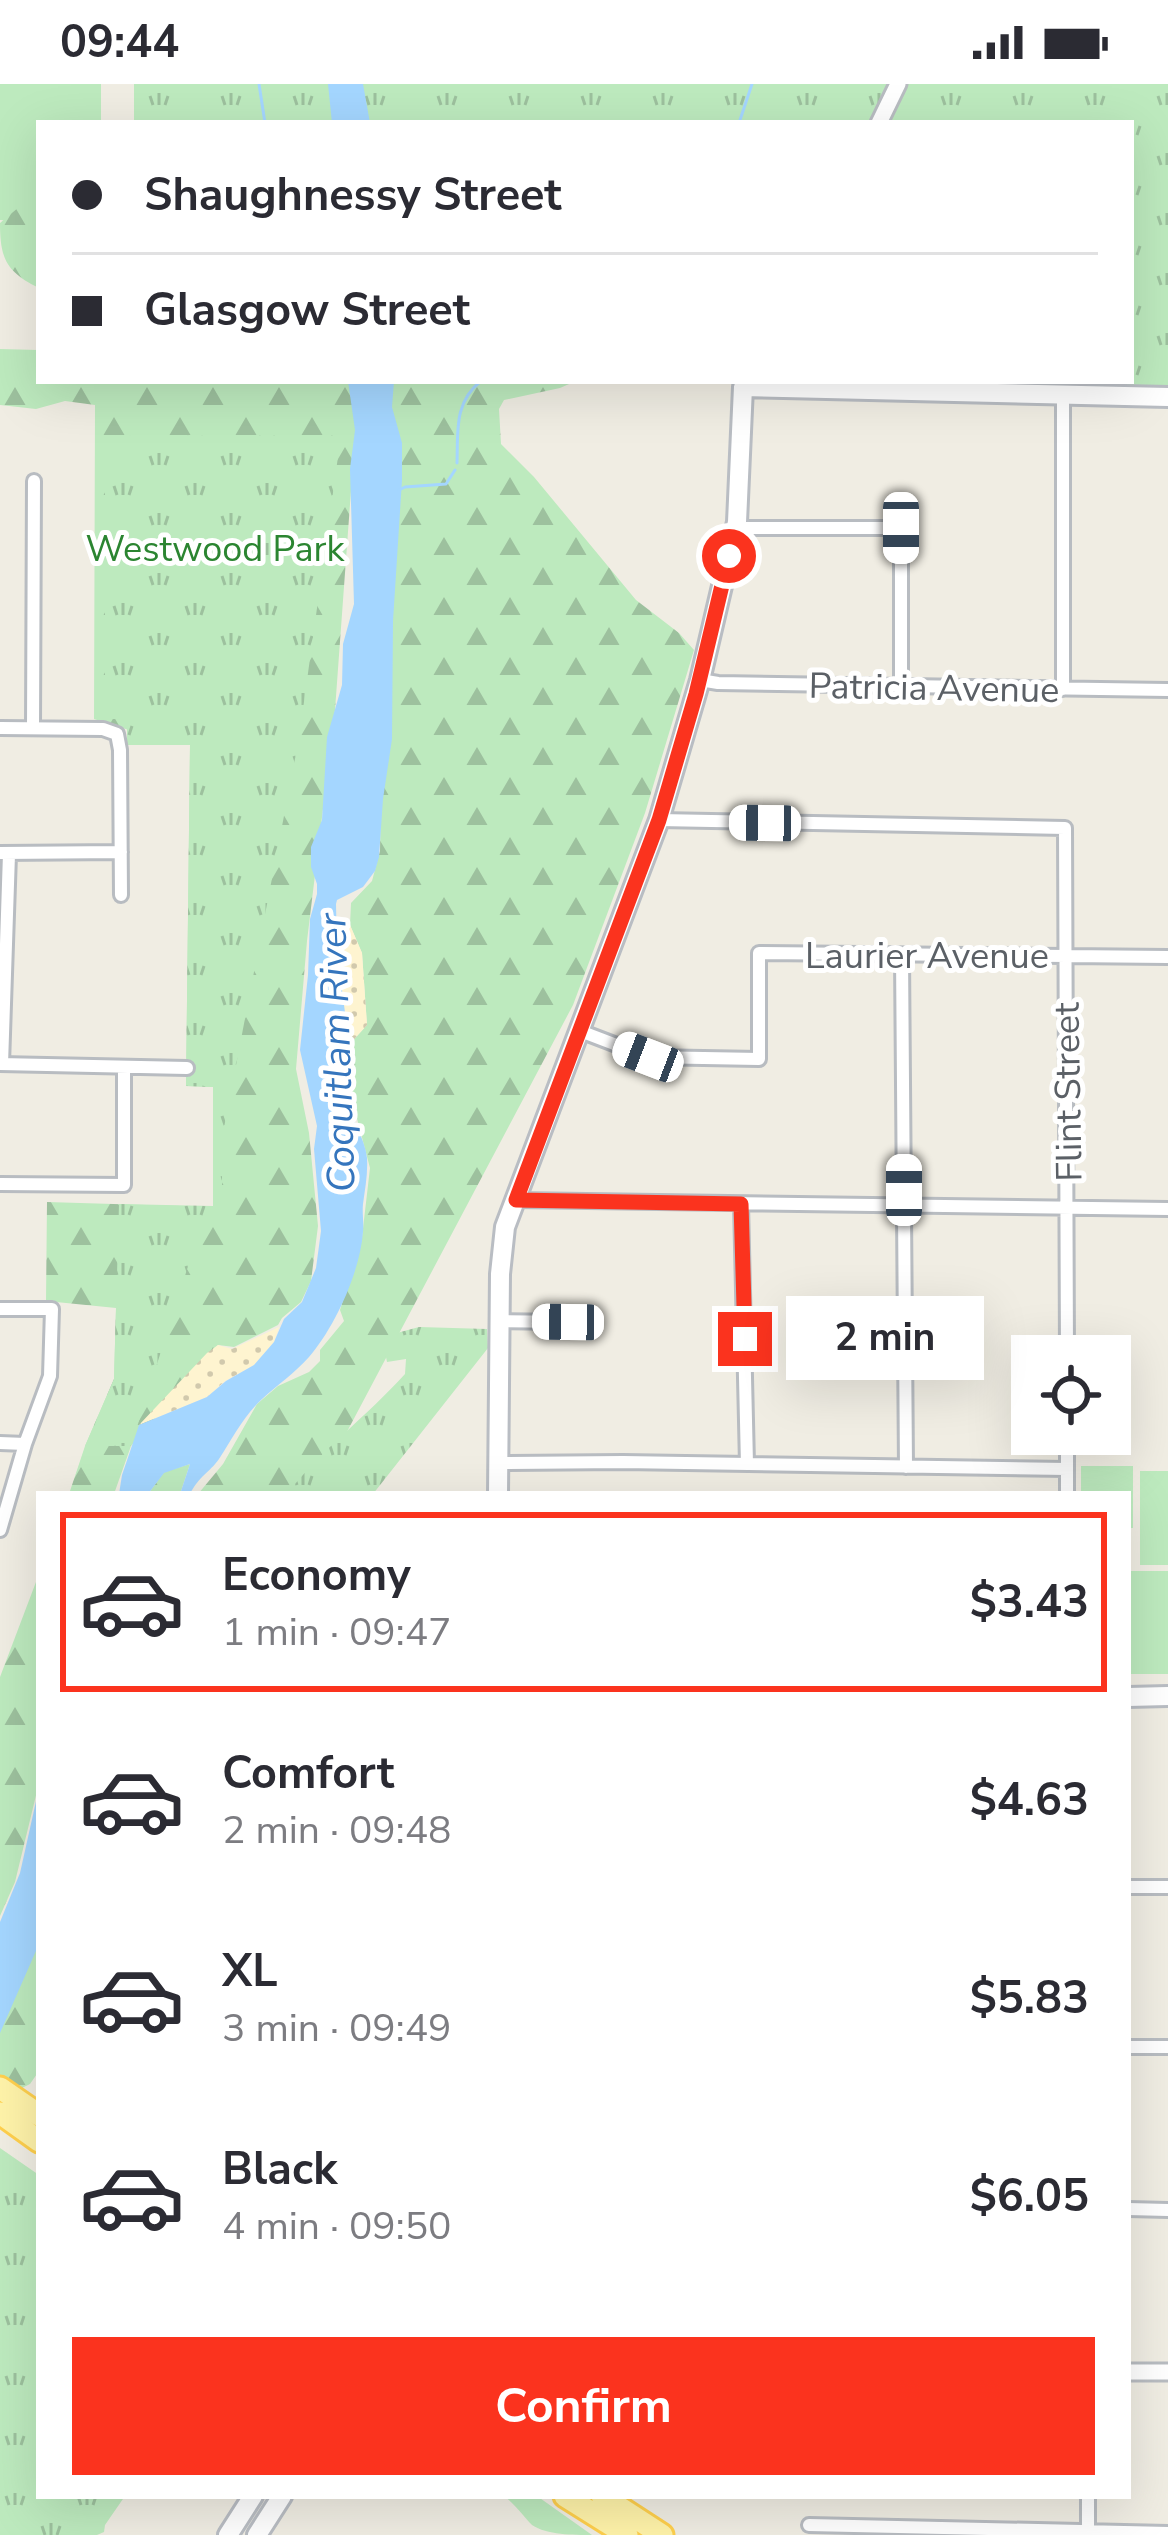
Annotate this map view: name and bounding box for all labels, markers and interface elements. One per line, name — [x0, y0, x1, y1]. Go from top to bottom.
text: 09:44 — [60, 12, 179, 73]
text: Shaughnessy Street — [144, 165, 562, 226]
text: Glasgow Street — [144, 280, 470, 341]
car — [883, 492, 919, 564]
park label: Westwood Park — [86, 525, 345, 574]
route start — [702, 529, 756, 583]
street label: Patricia Avenue — [808, 662, 1060, 715]
car — [729, 804, 801, 842]
water label: Coquitlam River — [306, 912, 369, 1193]
street label: Laurier Avenue — [805, 932, 1049, 981]
street label: Flint Street — [1042, 1002, 1095, 1182]
car — [608, 1027, 688, 1087]
car — [886, 1154, 922, 1226]
callout: 2 min — [787, 1297, 985, 1381]
car — [532, 1303, 604, 1341]
text: 2 min — [835, 1311, 935, 1364]
route end — [718, 1312, 772, 1366]
map controls — [1011, 1335, 1131, 1455]
button: locate — [1011, 1335, 1131, 1455]
text: Economy — [222, 1545, 411, 1606]
icon: car — [78, 1548, 186, 1656]
text: $3.43 — [970, 1572, 1089, 1633]
text: 1 min · 09:47 — [222, 1606, 451, 1659]
text: Comfort — [222, 1743, 394, 1804]
icon: car — [78, 1746, 186, 1854]
text: $4.63 — [970, 1770, 1089, 1831]
text: 2 min · 09:48 — [222, 1804, 451, 1857]
text: XL — [222, 1941, 278, 2002]
icon: car — [78, 1944, 186, 2052]
text: $5.83 — [970, 1968, 1089, 2029]
text: 3 min · 09:49 — [222, 2002, 451, 2055]
text: Black — [222, 2139, 337, 2200]
icon: car — [78, 2142, 186, 2250]
text: $6.05 — [970, 2166, 1089, 2227]
text: 4 min · 09:50 — [222, 2200, 451, 2253]
button: Confirm — [72, 2337, 1095, 2475]

